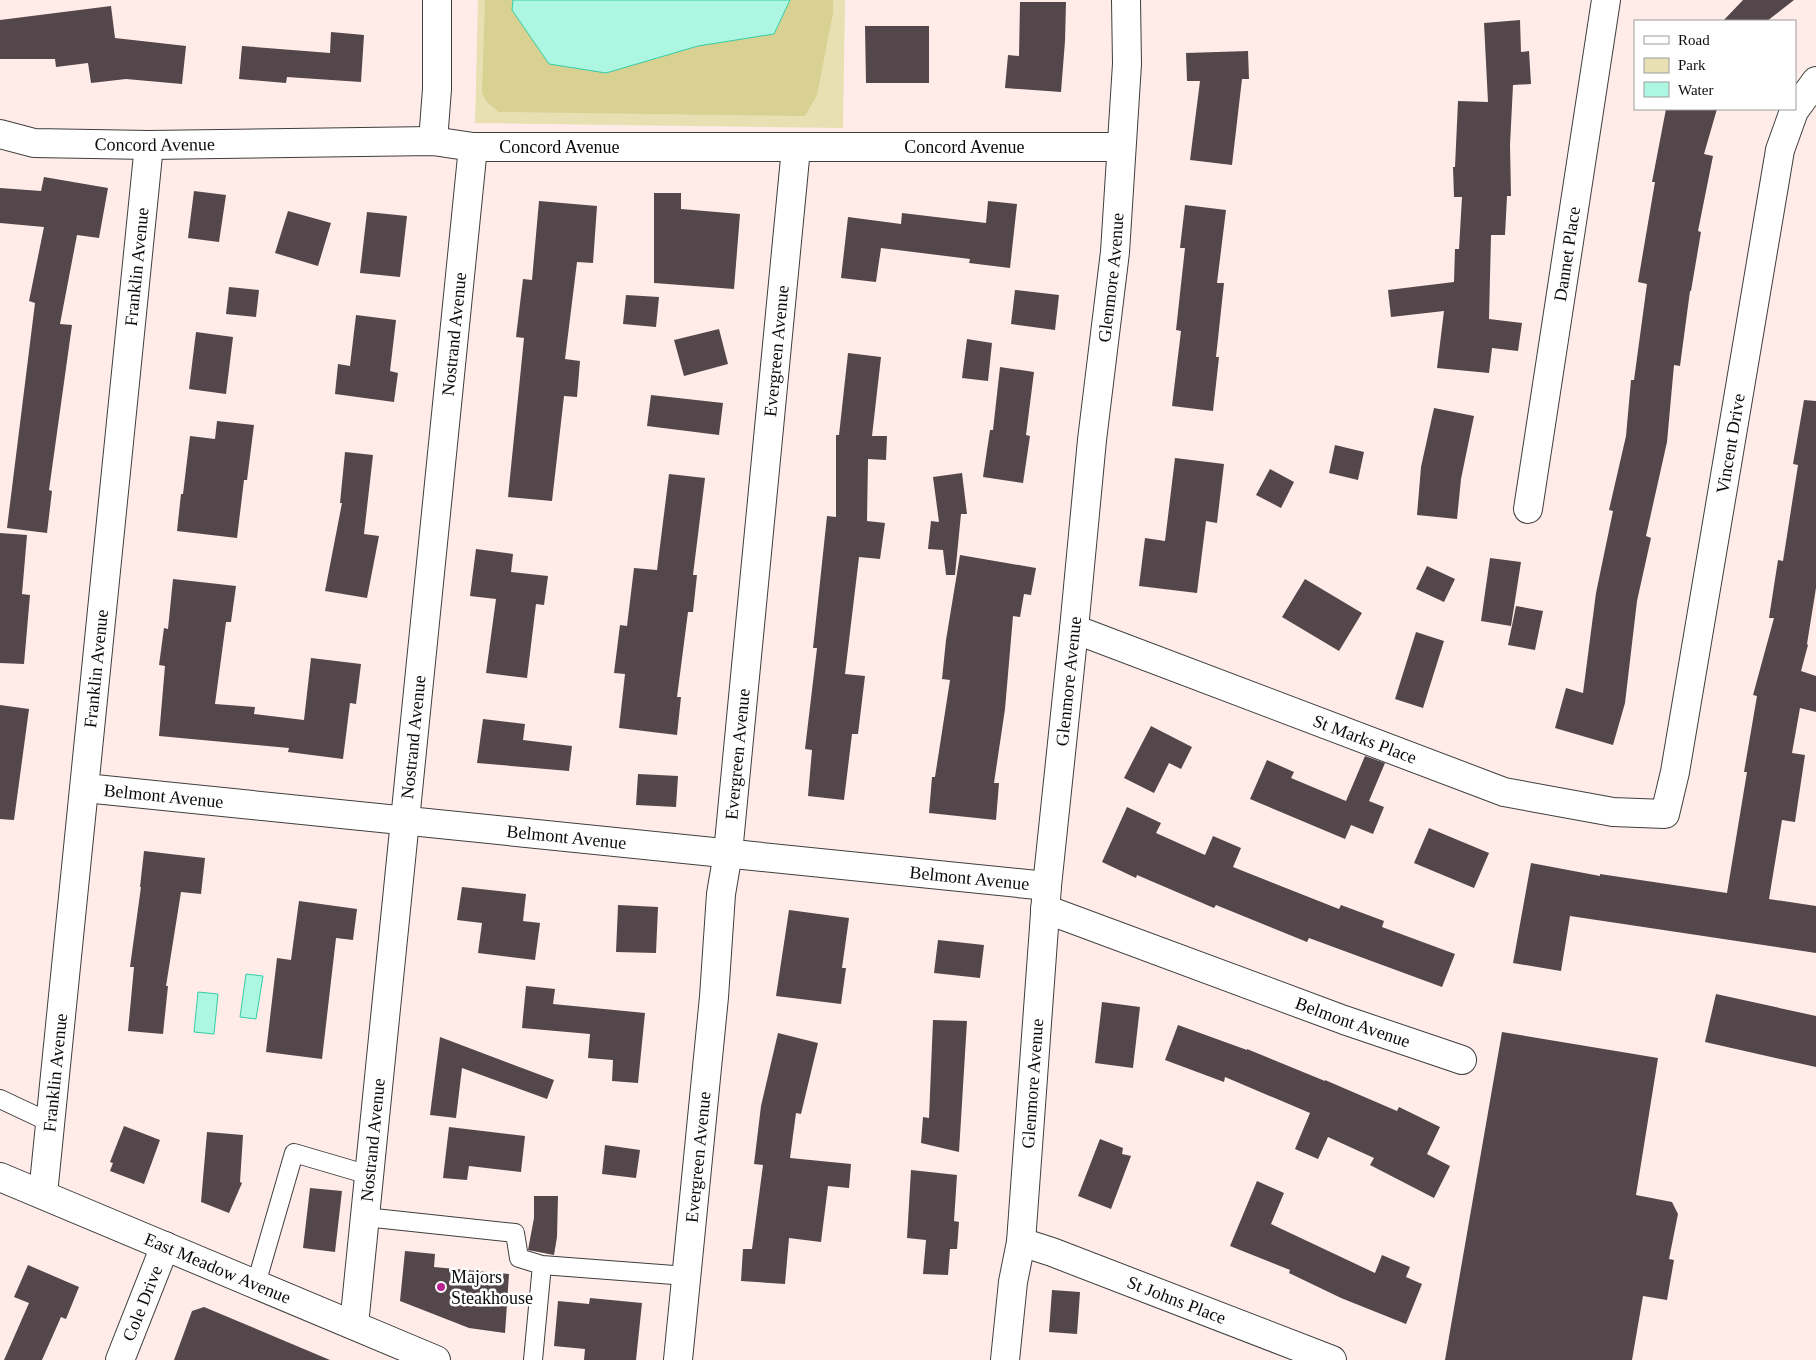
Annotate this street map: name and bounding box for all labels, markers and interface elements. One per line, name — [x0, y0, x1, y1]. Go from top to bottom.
legend — [1634, 20, 1796, 110]
text: Road — [1678, 32, 1710, 48]
text: Park — [1678, 57, 1706, 73]
text: Water — [1678, 82, 1713, 98]
street label: Concord Avenue — [95, 134, 215, 155]
street label: Concord Avenue — [499, 137, 619, 157]
street label: Concord Avenue — [904, 137, 1024, 157]
street label: Dannet Place — [1550, 205, 1584, 303]
street label: Franklin Avenue — [121, 206, 153, 327]
street label: Glenmore Avenue — [1094, 212, 1127, 343]
street label: Nostrand Avenue — [438, 271, 470, 397]
street label: Evergreen Avenue — [760, 284, 793, 418]
street label: Vincent Drive — [1712, 392, 1749, 495]
street label: Franklin Avenue — [80, 608, 112, 729]
street label: Glenmore Avenue — [1052, 616, 1085, 747]
street label: Nostrand Avenue — [397, 674, 430, 800]
street label: Evergreen Avenue — [721, 687, 754, 821]
street label: St Marks Place — [1310, 711, 1419, 768]
street label: Belmont Avenue — [103, 780, 224, 812]
street label: Belmont Avenue — [506, 821, 627, 853]
street label: Belmont Avenue — [909, 862, 1030, 894]
street label: Belmont Avenue — [1293, 993, 1413, 1052]
street label: Franklin Avenue — [39, 1012, 71, 1133]
street label: Glenmore Avenue — [1018, 1018, 1047, 1149]
street label: Nostrand Avenue — [357, 1077, 389, 1203]
street label: Evergreen Avenue — [682, 1090, 715, 1224]
street label: East Meadow Avenue — [141, 1229, 294, 1308]
street label: Cole Drive — [118, 1263, 166, 1344]
place label: Majors Steakhouse — [451, 1267, 533, 1308]
street label: St Johns Place — [1124, 1272, 1229, 1328]
marker: Majors Steakhouse — [435, 1281, 447, 1293]

